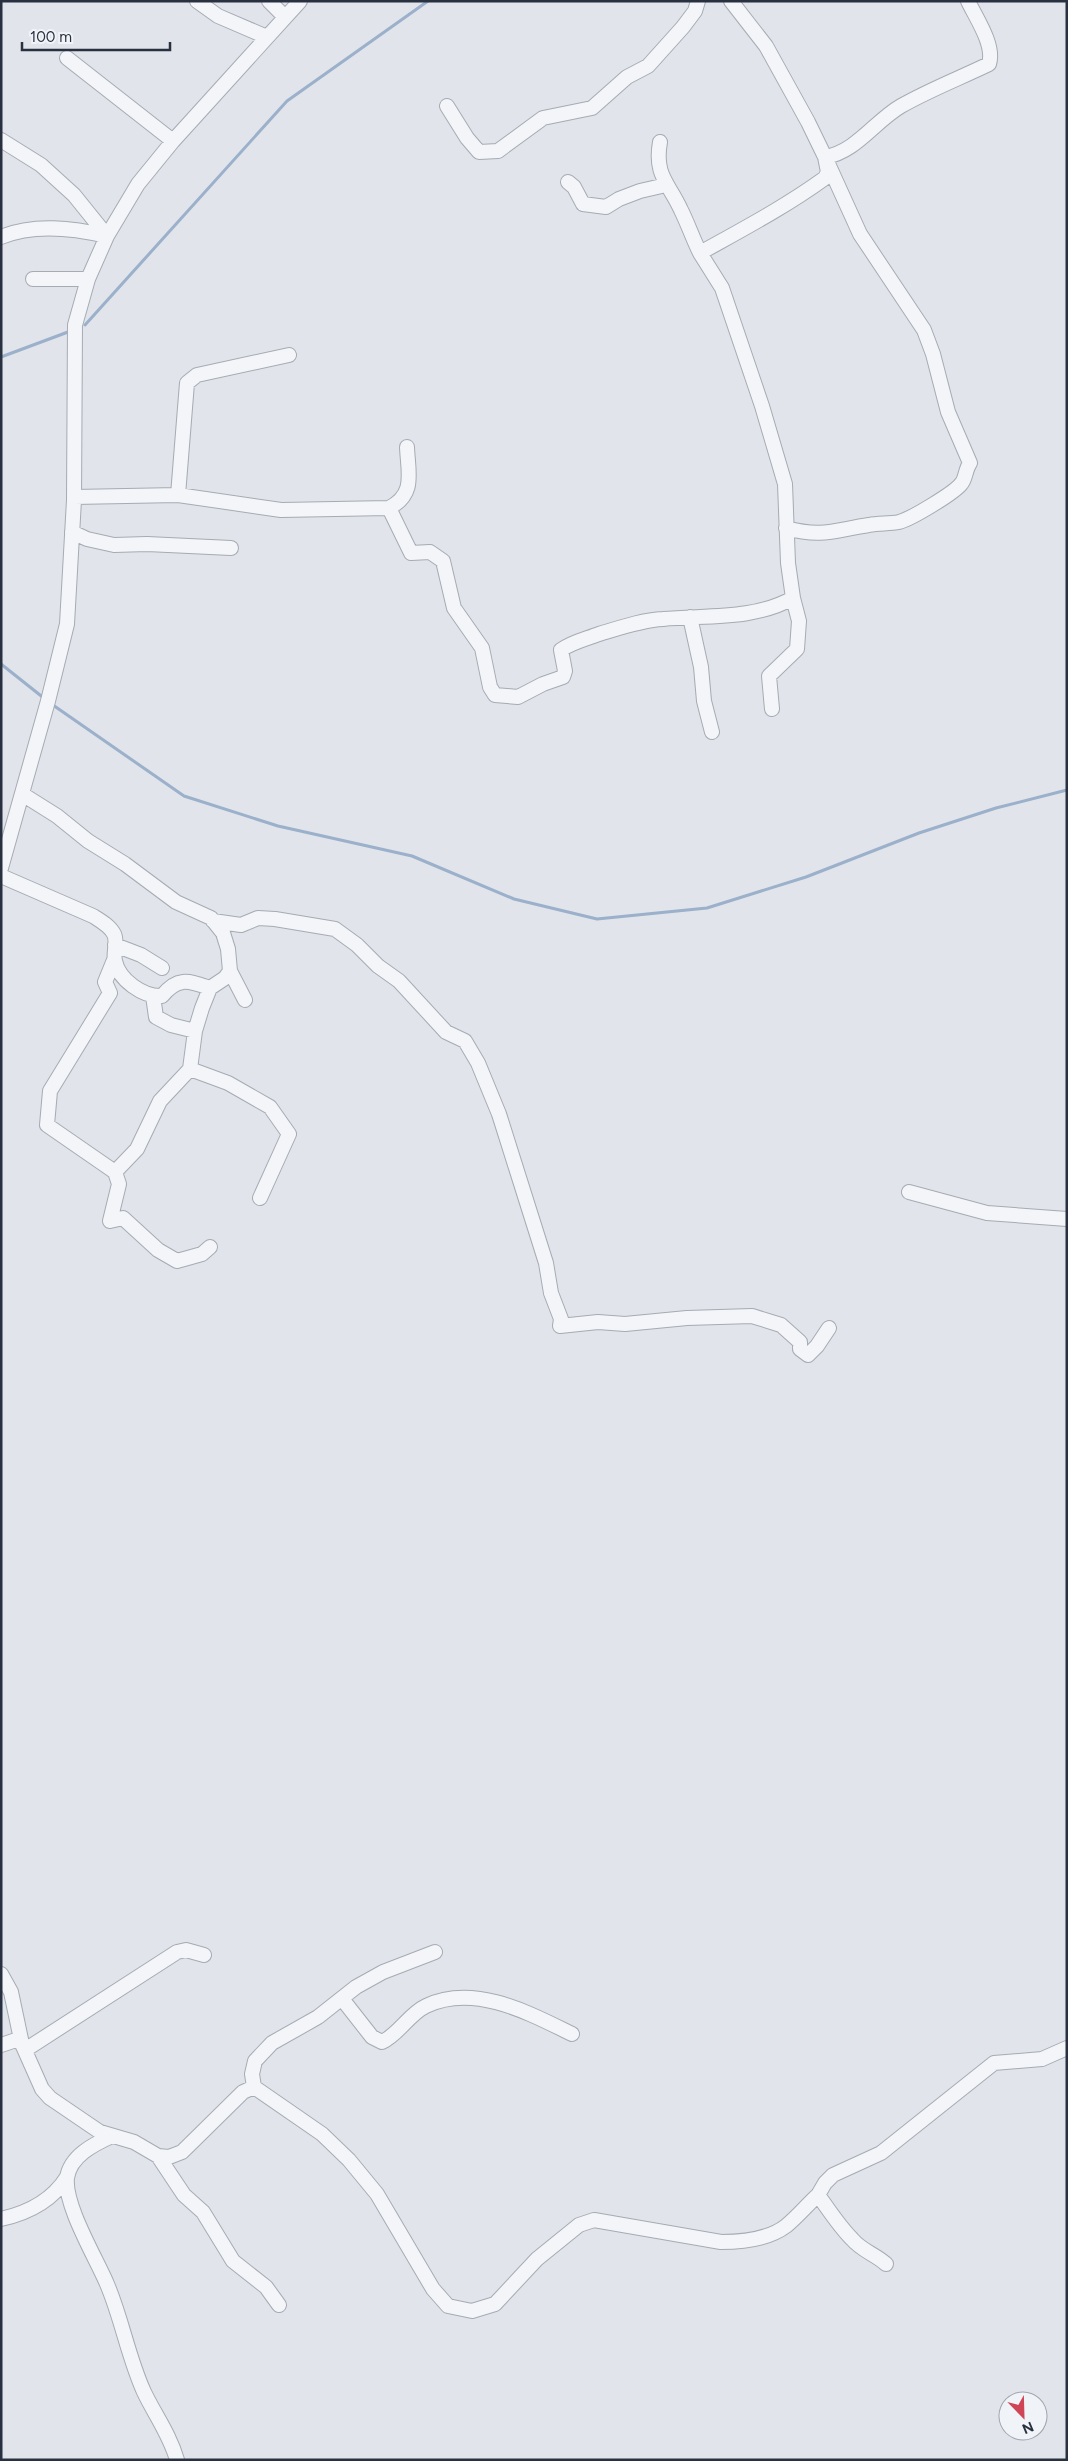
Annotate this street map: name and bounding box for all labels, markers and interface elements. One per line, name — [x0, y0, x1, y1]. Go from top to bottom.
scale bar — [22, 20, 170, 52]
text: 100 m — [30, 28, 72, 46]
north arrow — [998, 2391, 1048, 2441]
text: N — [1020, 2418, 1036, 2437]

